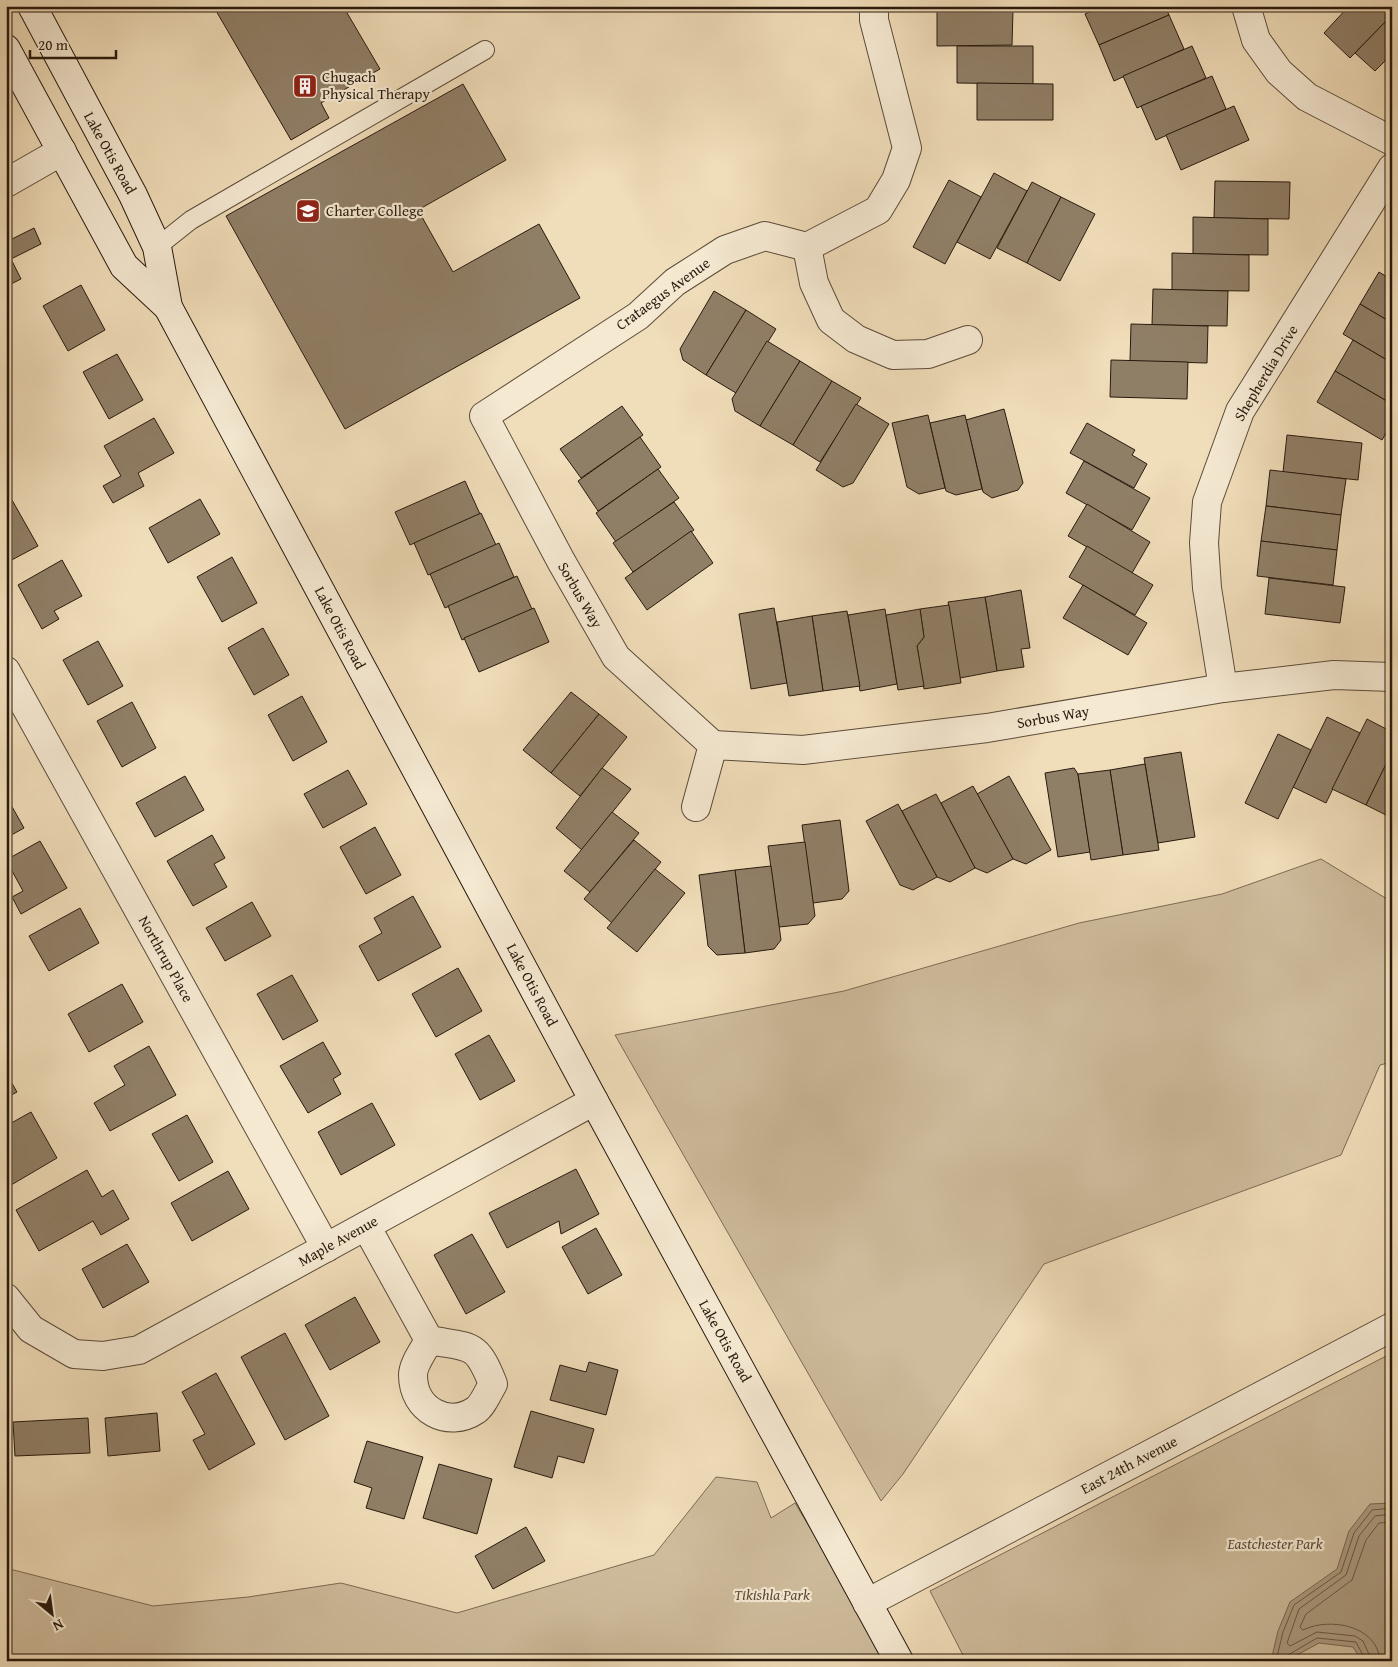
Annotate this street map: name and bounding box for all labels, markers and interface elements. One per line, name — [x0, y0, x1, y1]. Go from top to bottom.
scale bar — [30, 28, 116, 60]
text: 20 m — [38, 34, 69, 55]
place label: Chugach Physical Therapy — [322, 66, 430, 104]
building icon: Chugach Physical Therapy — [292, 73, 318, 99]
street label: Lake Otis Road — [79, 108, 142, 198]
school or university icon: Charter College — [295, 198, 321, 224]
place label: Charter College — [326, 200, 423, 221]
street label: Crataegus Avenue — [611, 252, 714, 335]
street label: Shepherdia Drive — [1229, 321, 1303, 425]
street label: Sorbus Way — [553, 558, 608, 632]
street label: Lake Otis Road — [310, 583, 371, 673]
street label: Sorbus Way — [1015, 700, 1091, 733]
street label: Northrup Place — [134, 912, 199, 1006]
street label: Lake Otis Road — [502, 940, 563, 1030]
street label: Maple Avenue — [294, 1210, 381, 1271]
street label: Lake Otis Road — [694, 1296, 757, 1386]
street label: East 24th Avenue — [1077, 1430, 1181, 1499]
park label: Eastchester Park — [1227, 1533, 1323, 1554]
park label: Tikishla Park — [734, 1584, 810, 1605]
north arrow — [28, 1590, 78, 1640]
text: N — [49, 1614, 67, 1637]

